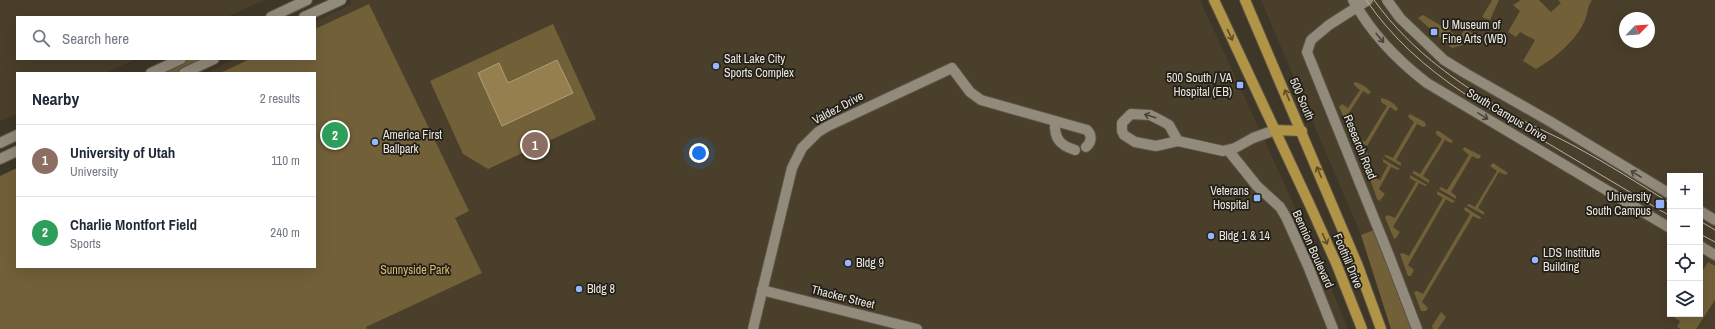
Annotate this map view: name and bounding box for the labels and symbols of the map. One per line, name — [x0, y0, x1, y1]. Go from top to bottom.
north arrow — [1619, 12, 1655, 48]
place label: U Museum of Fine Arts (WB) — [1442, 17, 1507, 47]
marker: U Museum of Fine Arts (WB) — [1429, 27, 1439, 37]
one-way arrow — [1227, 29, 1234, 41]
one-way arrow — [1375, 33, 1384, 44]
place label: Salt Lake City Sports Complex — [724, 51, 794, 81]
marker: Salt Lake City Sports Complex — [711, 61, 721, 71]
place label: 500 South / VA Hospital (EB) — [1167, 70, 1232, 100]
street label: 500 South — [1286, 75, 1318, 123]
marker: 500 South / VA Hospital (EB) — [1235, 80, 1245, 90]
street label: South Campus Drive — [1464, 85, 1550, 145]
street label: Valdez Drive — [810, 88, 866, 128]
one-way arrow — [1282, 89, 1290, 101]
one-way arrow — [1144, 112, 1157, 119]
street label: Research Road — [1340, 112, 1380, 182]
one-way arrow — [1477, 113, 1489, 121]
pin: 2 — [322, 120, 348, 150]
place label: America First Ballpark — [382, 127, 442, 157]
pin: 1 — [522, 130, 548, 160]
marker: America First Ballpark — [370, 137, 380, 147]
your location — [689, 143, 709, 163]
one-way arrow — [1315, 166, 1322, 178]
one-way arrow — [1631, 170, 1642, 178]
place label: Veterans Hospital — [1210, 183, 1249, 213]
place label: University South Campus — [1586, 189, 1651, 219]
marker: Veterans Hospital — [1252, 193, 1262, 203]
marker: University South Campus — [1654, 198, 1666, 210]
street label: Bennion Boulevard — [1289, 208, 1337, 290]
place label: Bldg 1 & 14 — [1219, 228, 1270, 244]
marker: Bldg 1 & 14 — [1206, 231, 1216, 241]
street label: Foothill Drive — [1329, 231, 1367, 291]
one-way arrow — [1322, 232, 1329, 244]
place label: LDS Institute Building — [1543, 245, 1600, 275]
place label: Bldg 9 — [856, 255, 884, 271]
marker: LDS Institute Building — [1530, 255, 1540, 265]
marker: Bldg 9 — [843, 258, 853, 268]
park label: Sunnyside Park — [380, 262, 450, 278]
place label: Bldg 8 — [587, 281, 615, 297]
street label: Thacker Street — [810, 281, 876, 313]
marker: Bldg 8 — [574, 284, 584, 294]

